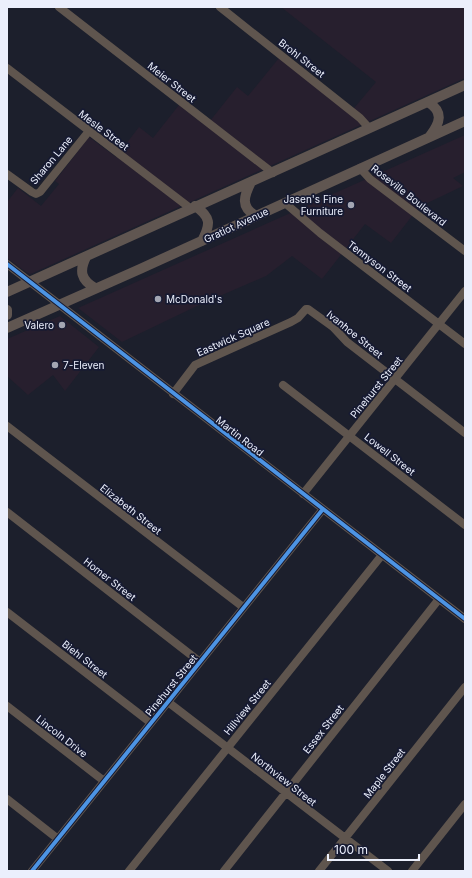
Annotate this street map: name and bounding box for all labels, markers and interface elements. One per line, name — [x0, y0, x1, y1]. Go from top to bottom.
street label: Brohl Street — [276, 36, 328, 80]
street label: Meier Street — [145, 59, 199, 105]
street label: Mesle Street — [77, 107, 132, 153]
street label: Sharon Lane — [27, 133, 75, 187]
street label: Roseville Boulevard — [369, 162, 449, 228]
place label: Jasen's Fine Furniture — [284, 193, 343, 217]
marker: Jasen's Fine Furniture — [346, 200, 356, 210]
street label: Gratiot Avenue — [202, 205, 270, 245]
street label: Tennyson Street — [346, 238, 415, 294]
place label: McDonald's — [166, 293, 222, 305]
marker: McDonald's — [153, 294, 163, 304]
street label: Ivanhoe Street — [325, 308, 386, 361]
street label: Eastwick Square — [195, 315, 271, 358]
place label: Valero — [24, 319, 54, 331]
marker: Valero — [57, 320, 67, 330]
street label: Pinehurst Street — [348, 353, 405, 420]
place label: 7-Eleven — [63, 359, 105, 371]
marker: 7-Eleven — [50, 360, 60, 370]
street label: Martin Road — [214, 414, 266, 458]
street label: Lowell Street — [362, 430, 418, 478]
street label: Elizabeth Street — [98, 481, 164, 537]
street label: Homer Street — [82, 555, 139, 604]
street label: Biehl Street — [60, 638, 111, 681]
street label: Pinehurst Street — [143, 651, 200, 718]
street label: Hillview Street — [221, 676, 273, 737]
street label: Essex Street — [300, 702, 346, 756]
street label: Lincoln Drive — [34, 712, 90, 760]
street label: Maple Street — [361, 745, 408, 800]
street label: Northview Street — [249, 750, 320, 809]
scale bar — [328, 836, 419, 862]
text: 100 m — [334, 842, 368, 857]

